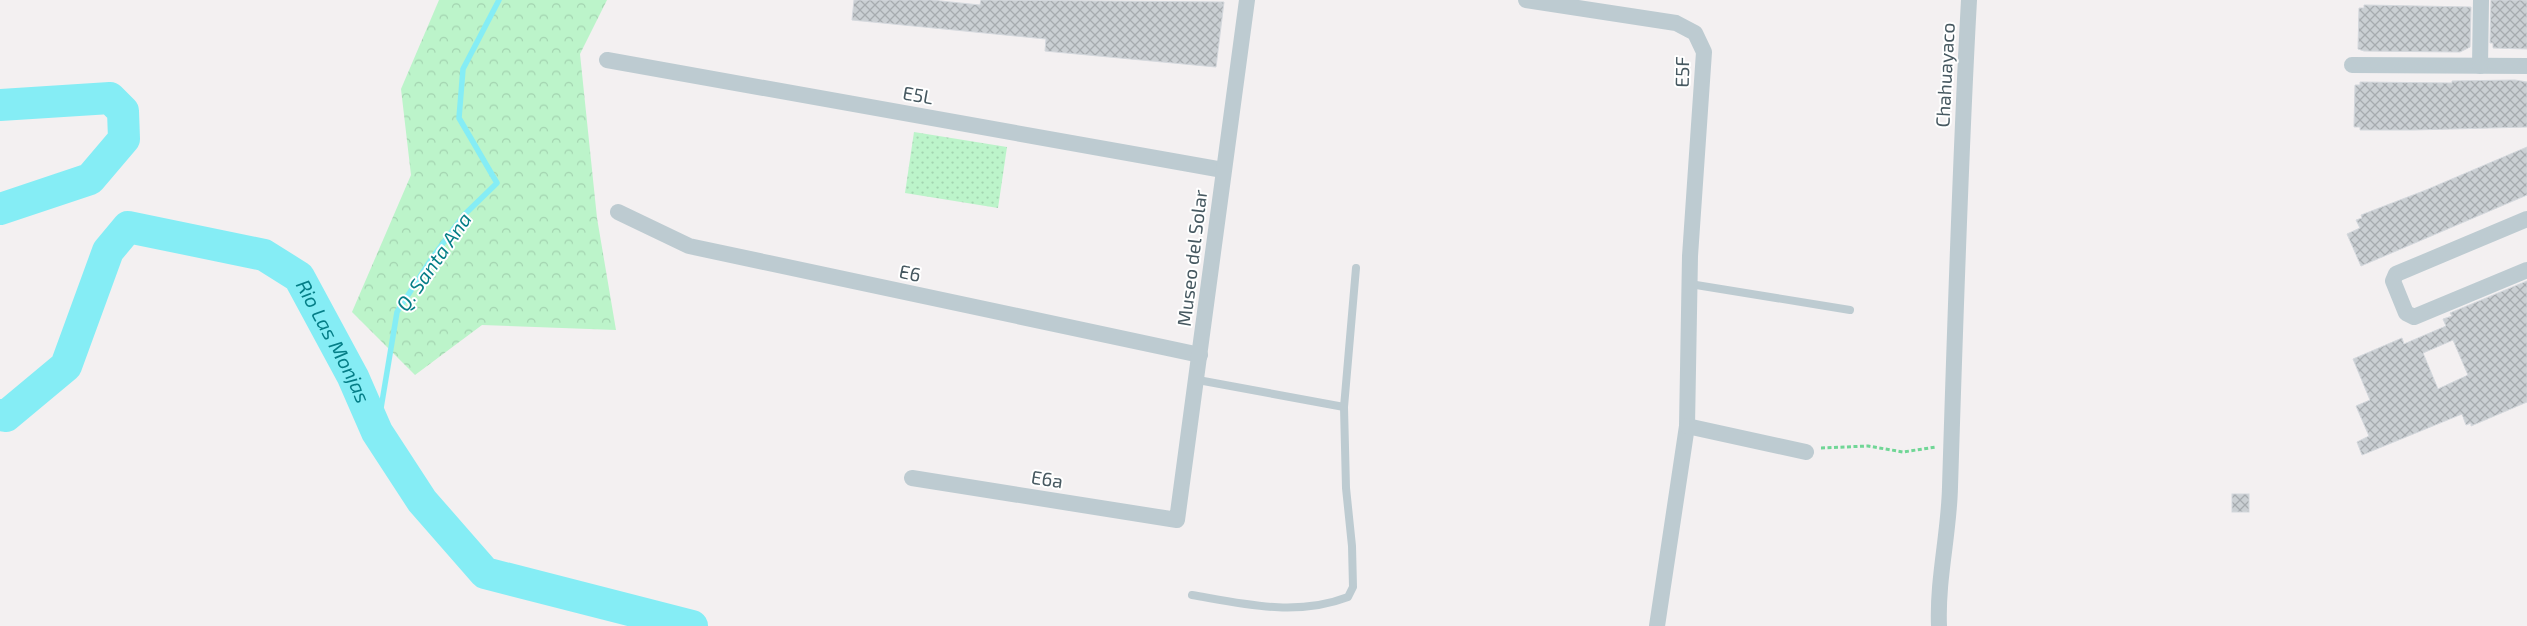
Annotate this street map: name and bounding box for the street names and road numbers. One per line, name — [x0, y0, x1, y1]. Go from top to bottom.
street label: Chahuayaco — [1930, 22, 1959, 128]
street label: E5F — [1670, 56, 1693, 88]
street label: E5L — [901, 81, 935, 109]
street label: Museo del Solar — [1172, 188, 1211, 328]
street label: E6 — [897, 259, 923, 286]
street label: E6a — [1029, 465, 1065, 492]

